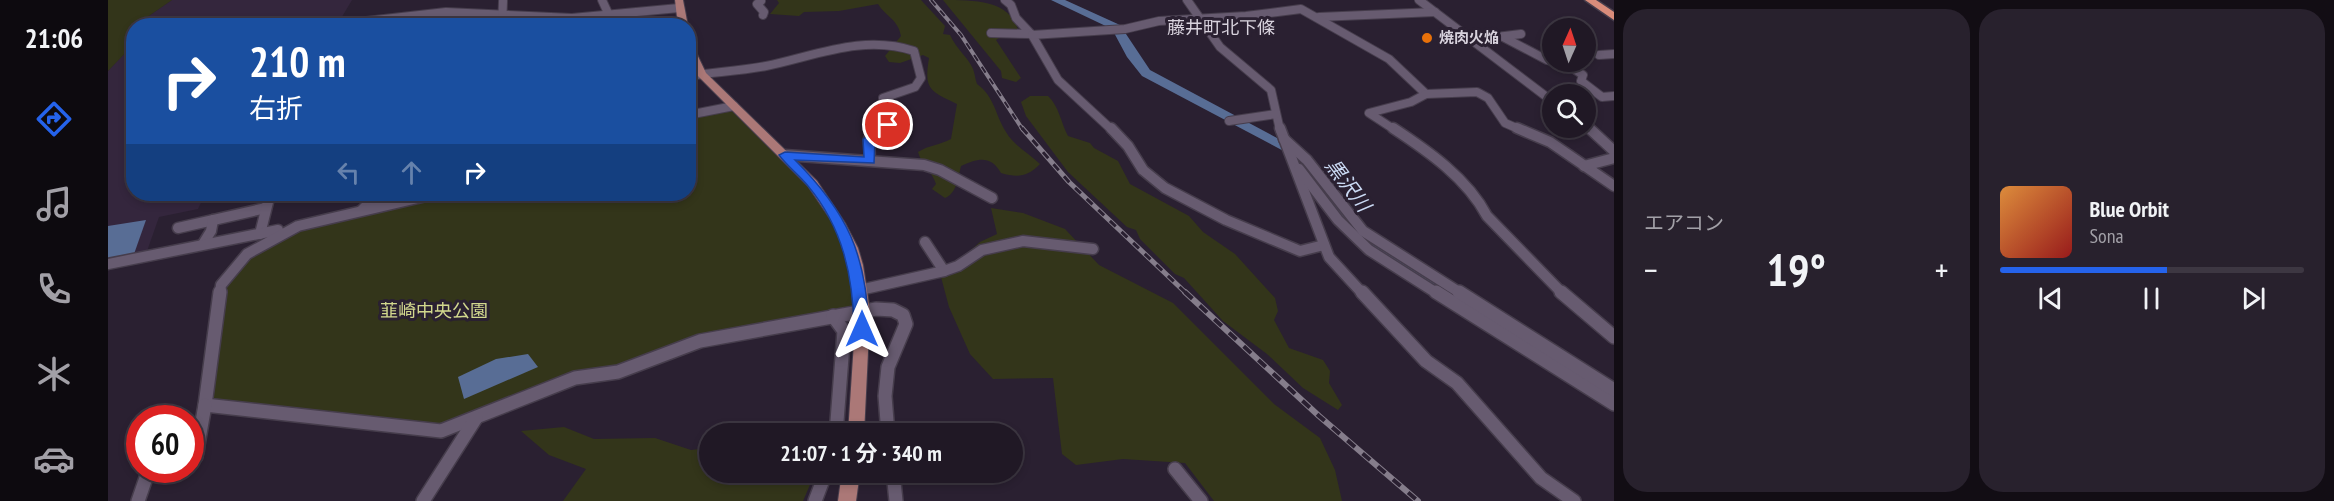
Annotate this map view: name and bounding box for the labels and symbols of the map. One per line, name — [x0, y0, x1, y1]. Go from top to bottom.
district label: 藤井町北下條 — [1167, 16, 1275, 39]
north arrow — [1542, 18, 1596, 72]
place label: 焼肉火焔 — [1439, 28, 1499, 47]
marker: 焼肉火焔 — [1420, 31, 1434, 45]
pin — [862, 99, 913, 150]
water label: 黒沢川 — [1320, 153, 1378, 218]
position arrow — [830, 297, 894, 361]
park label: 韮崎中央公園 — [380, 299, 488, 322]
speed limit sign: 60 — [126, 405, 204, 483]

